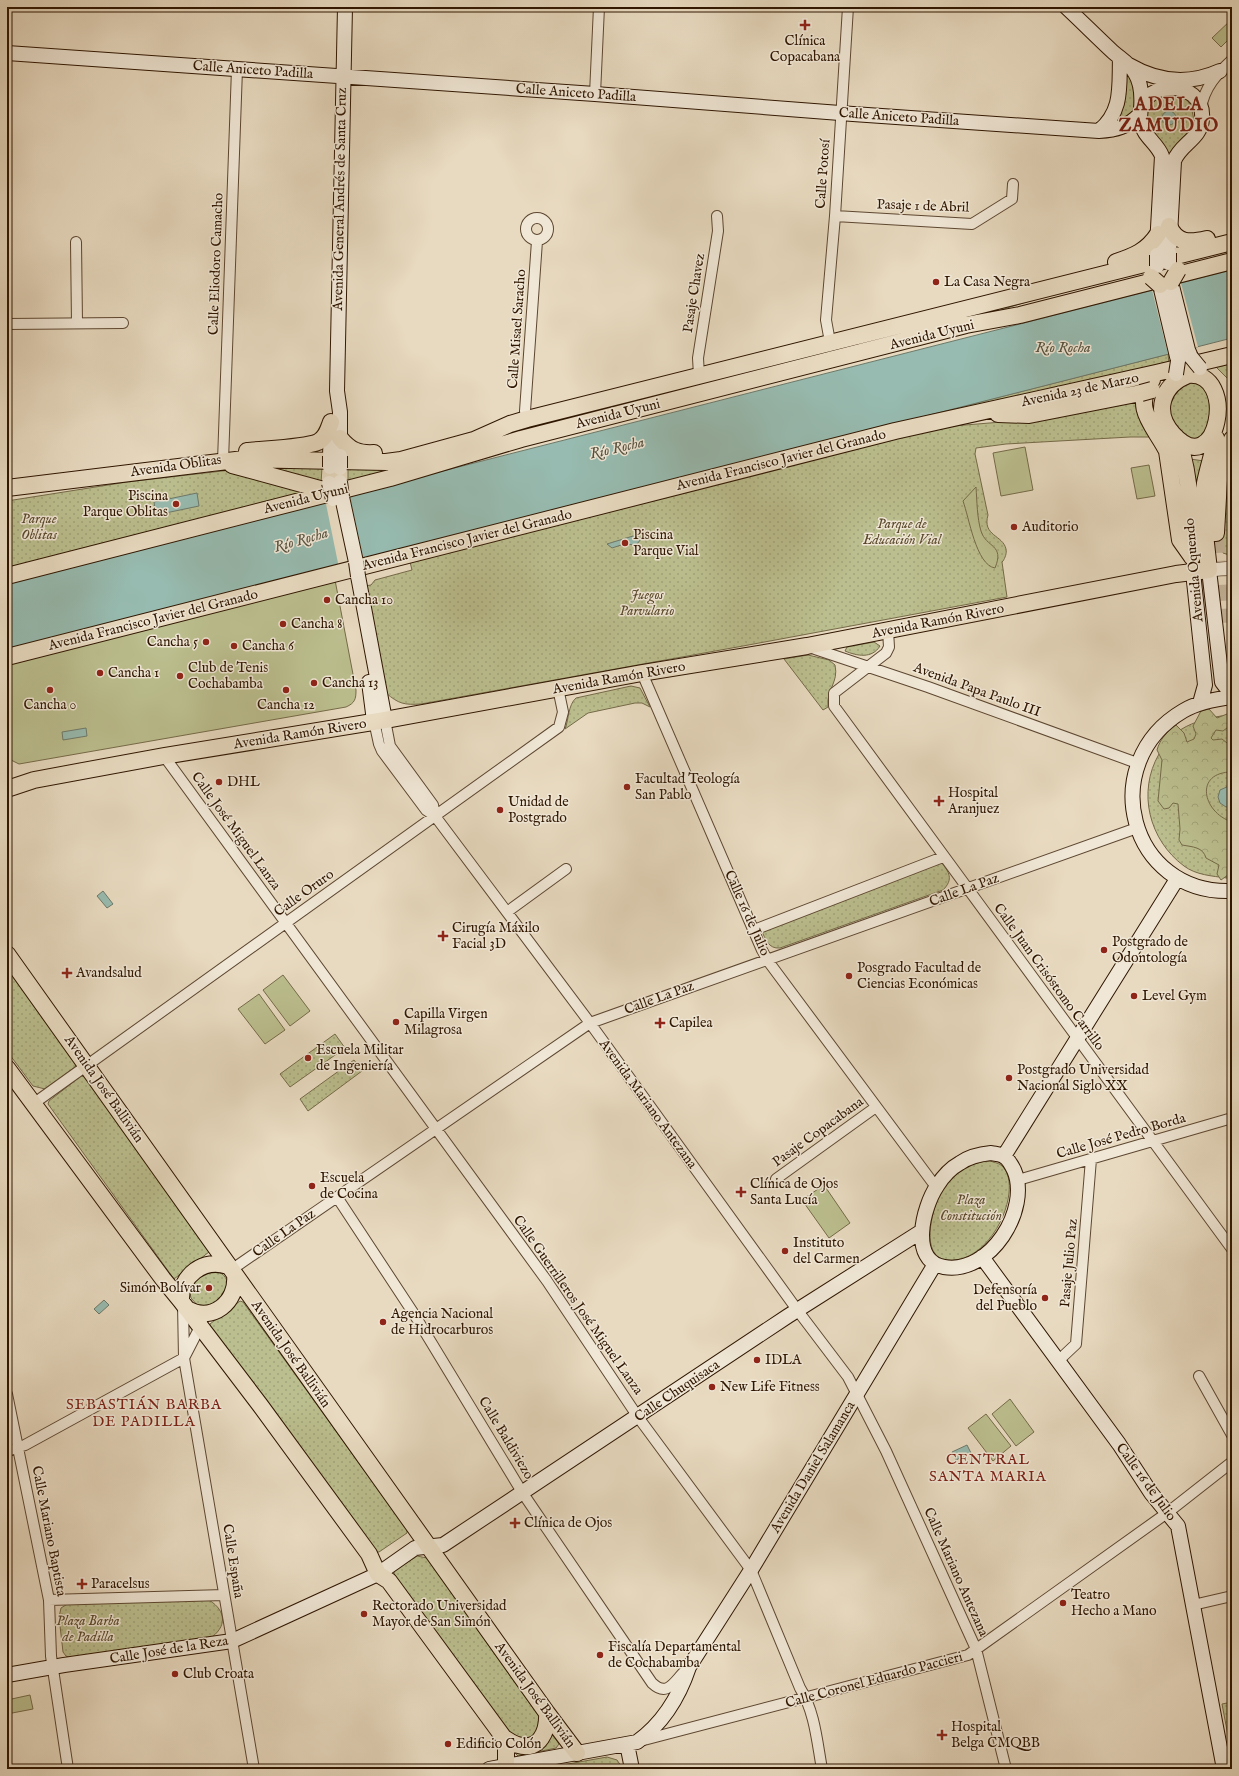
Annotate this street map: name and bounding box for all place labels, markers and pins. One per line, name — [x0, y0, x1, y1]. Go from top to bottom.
marker: Clínica Copacabana — [799, 19, 811, 31]
place label: Clínica Copacabana — [770, 32, 841, 66]
place label: La Casa Negra — [944, 273, 1031, 291]
marker: La Casa Negra — [931, 277, 941, 287]
place label: Piscina Parque Oblitas — [83, 487, 169, 521]
marker: Piscina Parque Oblitas — [171, 499, 181, 509]
place label: Auditorio — [1021, 518, 1079, 536]
marker: Auditorio — [1009, 522, 1019, 532]
place label: Piscina Parque Vial — [633, 526, 699, 560]
marker: Piscina Parque Vial — [620, 538, 630, 548]
place label: Cancha 10 — [335, 591, 393, 609]
marker: Cancha 10 — [322, 595, 332, 605]
place label: Cancha 8 — [291, 615, 343, 633]
marker: Cancha 8 — [278, 619, 288, 629]
place label: Cancha 5 — [147, 633, 198, 651]
marker: Cancha 5 — [201, 637, 211, 647]
place label: Cancha 6 — [242, 637, 295, 655]
marker: Cancha 6 — [229, 641, 239, 651]
place label: Club de Tenis Cochabamba — [188, 659, 268, 693]
place label: Cancha 1 — [108, 664, 159, 682]
marker: Cancha 1 — [95, 668, 105, 678]
marker: Club de Tenis Cochabamba — [175, 671, 185, 681]
place label: Cancha 13 — [322, 674, 379, 692]
marker: Cancha 13 — [309, 678, 319, 688]
marker: Cancha 0 — [45, 685, 55, 695]
marker: Cancha 12 — [281, 685, 291, 695]
place label: Cancha 0 — [24, 696, 77, 714]
place label: Cancha 12 — [257, 696, 315, 714]
place label: Facultad Teología San Pablo — [635, 770, 741, 804]
place label: DHL — [227, 773, 260, 791]
marker: DHL — [214, 777, 224, 787]
marker: Facultad Teología San Pablo — [622, 782, 632, 792]
place label: Hospital Aranjuez — [947, 784, 1000, 818]
place label: Unidad de Postgrado — [508, 793, 569, 827]
marker: Hospital Aranjuez — [933, 795, 945, 807]
marker: Unidad de Postgrado — [495, 805, 505, 815]
place label: Cirugía Máxilo Facial 3D — [452, 919, 540, 953]
marker: Cirugía Máxilo Facial 3D — [437, 930, 449, 942]
place label: Postgrado de Odontología — [1112, 933, 1188, 967]
marker: Postgrado de Odontología — [1099, 945, 1109, 955]
place label: Posgrado Facultad de Ciencias Económicas — [857, 959, 982, 993]
place label: Avandsalud — [75, 964, 142, 982]
marker: Avandsalud — [61, 967, 73, 979]
marker: Posgrado Facultad de Ciencias Económicas — [844, 971, 854, 981]
place label: Level Gym — [1142, 987, 1207, 1005]
marker: Level Gym — [1129, 991, 1139, 1001]
place label: Capilla Virgen Milagrosa — [404, 1005, 488, 1039]
place label: Capilea — [669, 1014, 714, 1032]
marker: Capilla Virgen Milagrosa — [391, 1017, 401, 1027]
marker: Capilea — [654, 1017, 666, 1029]
place label: Escuela Militar de Ingeniería — [316, 1041, 404, 1075]
marker: Escuela Militar de Ingeniería — [303, 1053, 313, 1063]
place label: Postgrado Universidad Nacional Siglo XX — [1017, 1061, 1149, 1095]
marker: Postgrado Universidad Nacional Siglo XX — [1004, 1073, 1014, 1083]
place label: Escuela de Cocina — [320, 1169, 379, 1203]
place label: Clínica de Ojos Santa Lucía — [750, 1175, 838, 1209]
marker: Escuela de Cocina — [307, 1181, 317, 1191]
marker: Clínica de Ojos Santa Lucía — [735, 1186, 747, 1198]
place label: Instituto del Carmen — [793, 1234, 860, 1268]
marker: Instituto del Carmen — [780, 1246, 790, 1256]
place label: Simón Bolívar — [120, 1279, 201, 1297]
place label: Defensoría del Pueblo — [973, 1281, 1038, 1315]
marker: Simón Bolívar — [204, 1283, 214, 1293]
marker: Defensoría del Pueblo — [1040, 1293, 1050, 1303]
place label: Agencia Nacional de Hidrocarburos — [390, 1305, 493, 1339]
marker: Agencia Nacional de Hidrocarburos — [378, 1317, 388, 1327]
place label: IDLA — [765, 1351, 802, 1369]
marker: IDLA — [752, 1355, 762, 1365]
place label: New Life Fitness — [720, 1378, 820, 1396]
marker: New Life Fitness — [707, 1382, 717, 1392]
place label: Clínica de Ojos — [524, 1514, 612, 1532]
marker: Clínica de Ojos — [509, 1517, 521, 1529]
place label: Paracelsus — [91, 1575, 150, 1593]
marker: Paracelsus — [76, 1578, 88, 1590]
place label: Teatro Hecho a Mano — [1071, 1586, 1157, 1620]
place label: Rectorado Universidad Mayor de San Simón — [372, 1597, 507, 1631]
marker: Teatro Hecho a Mano — [1058, 1598, 1068, 1608]
marker: Rectorado Universidad Mayor de San Simón — [359, 1609, 369, 1619]
place label: Fiscalía Departamental de Cochabamba — [608, 1638, 741, 1672]
marker: Fiscalía Departamental de Cochabamba — [595, 1650, 605, 1660]
place label: Club Croata — [183, 1665, 255, 1683]
marker: Club Croata — [170, 1669, 180, 1679]
place label: Hospital Belga CMQBB — [951, 1718, 1040, 1752]
marker: Hospital Belga CMQBB — [936, 1729, 948, 1741]
place label: Edificio Colón — [456, 1735, 542, 1753]
marker: Edificio Colón — [443, 1739, 453, 1749]

